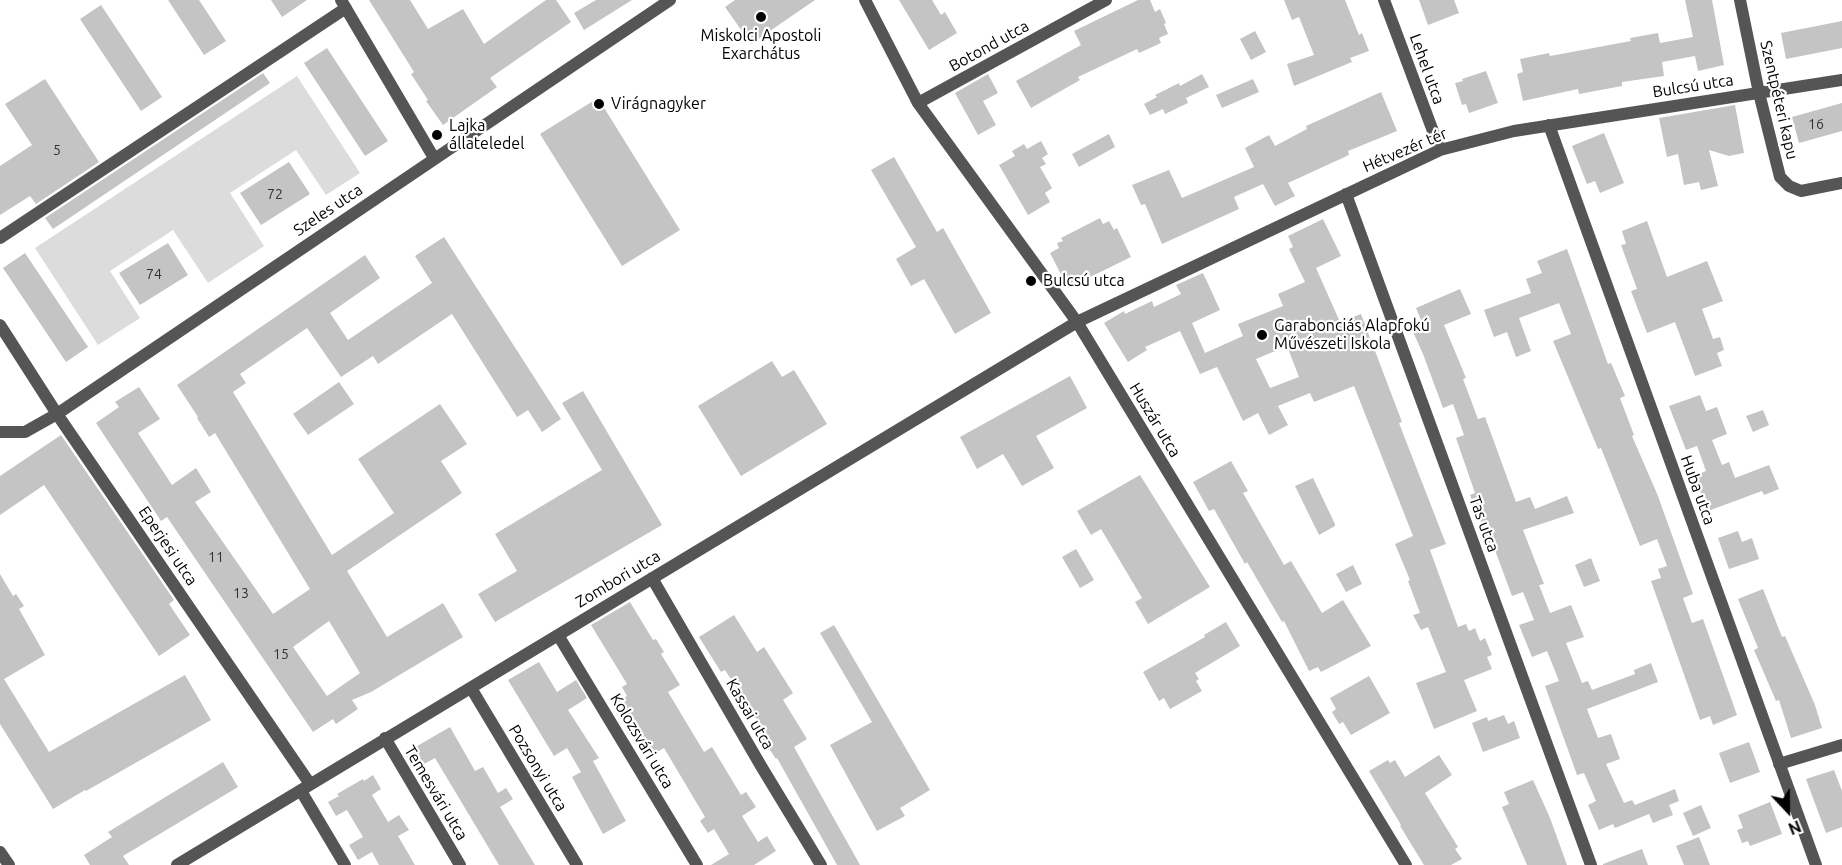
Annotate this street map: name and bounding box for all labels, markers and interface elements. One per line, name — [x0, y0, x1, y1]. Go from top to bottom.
marker: Miskolci Apostoli Exarchátus — [754, 10, 768, 24]
street label: Botond utca — [946, 16, 1032, 76]
place label: Miskolci Apostoli Exarchátus — [701, 26, 821, 64]
street label: Lehel utca — [1405, 31, 1449, 107]
street label: Szentpéteri kapu — [1756, 39, 1802, 161]
street label: Bulcsú utca — [1651, 70, 1735, 102]
place label: Virágnagyker — [611, 94, 706, 114]
marker: Virágnagyker — [592, 97, 606, 111]
place label: Lajka állateledel — [449, 116, 524, 154]
house number: 16 — [1808, 116, 1824, 132]
street label: Hétvezér tér — [1360, 124, 1450, 176]
marker: Lajka állateledel — [430, 128, 444, 142]
house number: 5 — [53, 142, 61, 158]
street label: Szeles utca — [290, 180, 366, 240]
house number: 72 — [267, 186, 283, 202]
house number: 74 — [146, 266, 162, 282]
place label: Bulcsú utca — [1043, 271, 1125, 291]
marker: Bulcsú utca — [1024, 274, 1038, 288]
place label: Garabonciás Alapfokú Művészeti Iskola — [1274, 316, 1430, 354]
marker: Garabonciás Alapfokú Művészeti Iskola — [1255, 328, 1269, 342]
street label: Huszár utca — [1125, 379, 1185, 461]
street label: Huba utca — [1677, 453, 1719, 527]
street label: Tas utca — [1465, 493, 1503, 555]
street label: Eperjesi utca — [134, 503, 202, 589]
street label: Zombori utca — [572, 546, 664, 612]
house number: 11 — [208, 549, 224, 565]
house number: 13 — [233, 585, 249, 601]
house number: 15 — [273, 646, 289, 662]
street label: Kassai utca — [722, 675, 778, 753]
street label: Kolozsvári utca — [606, 690, 678, 792]
street label: Pozsonyi utca — [505, 721, 571, 815]
street label: Temesvári utca — [400, 742, 472, 844]
north arrow — [1758, 781, 1818, 841]
text: N — [1786, 817, 1804, 838]

